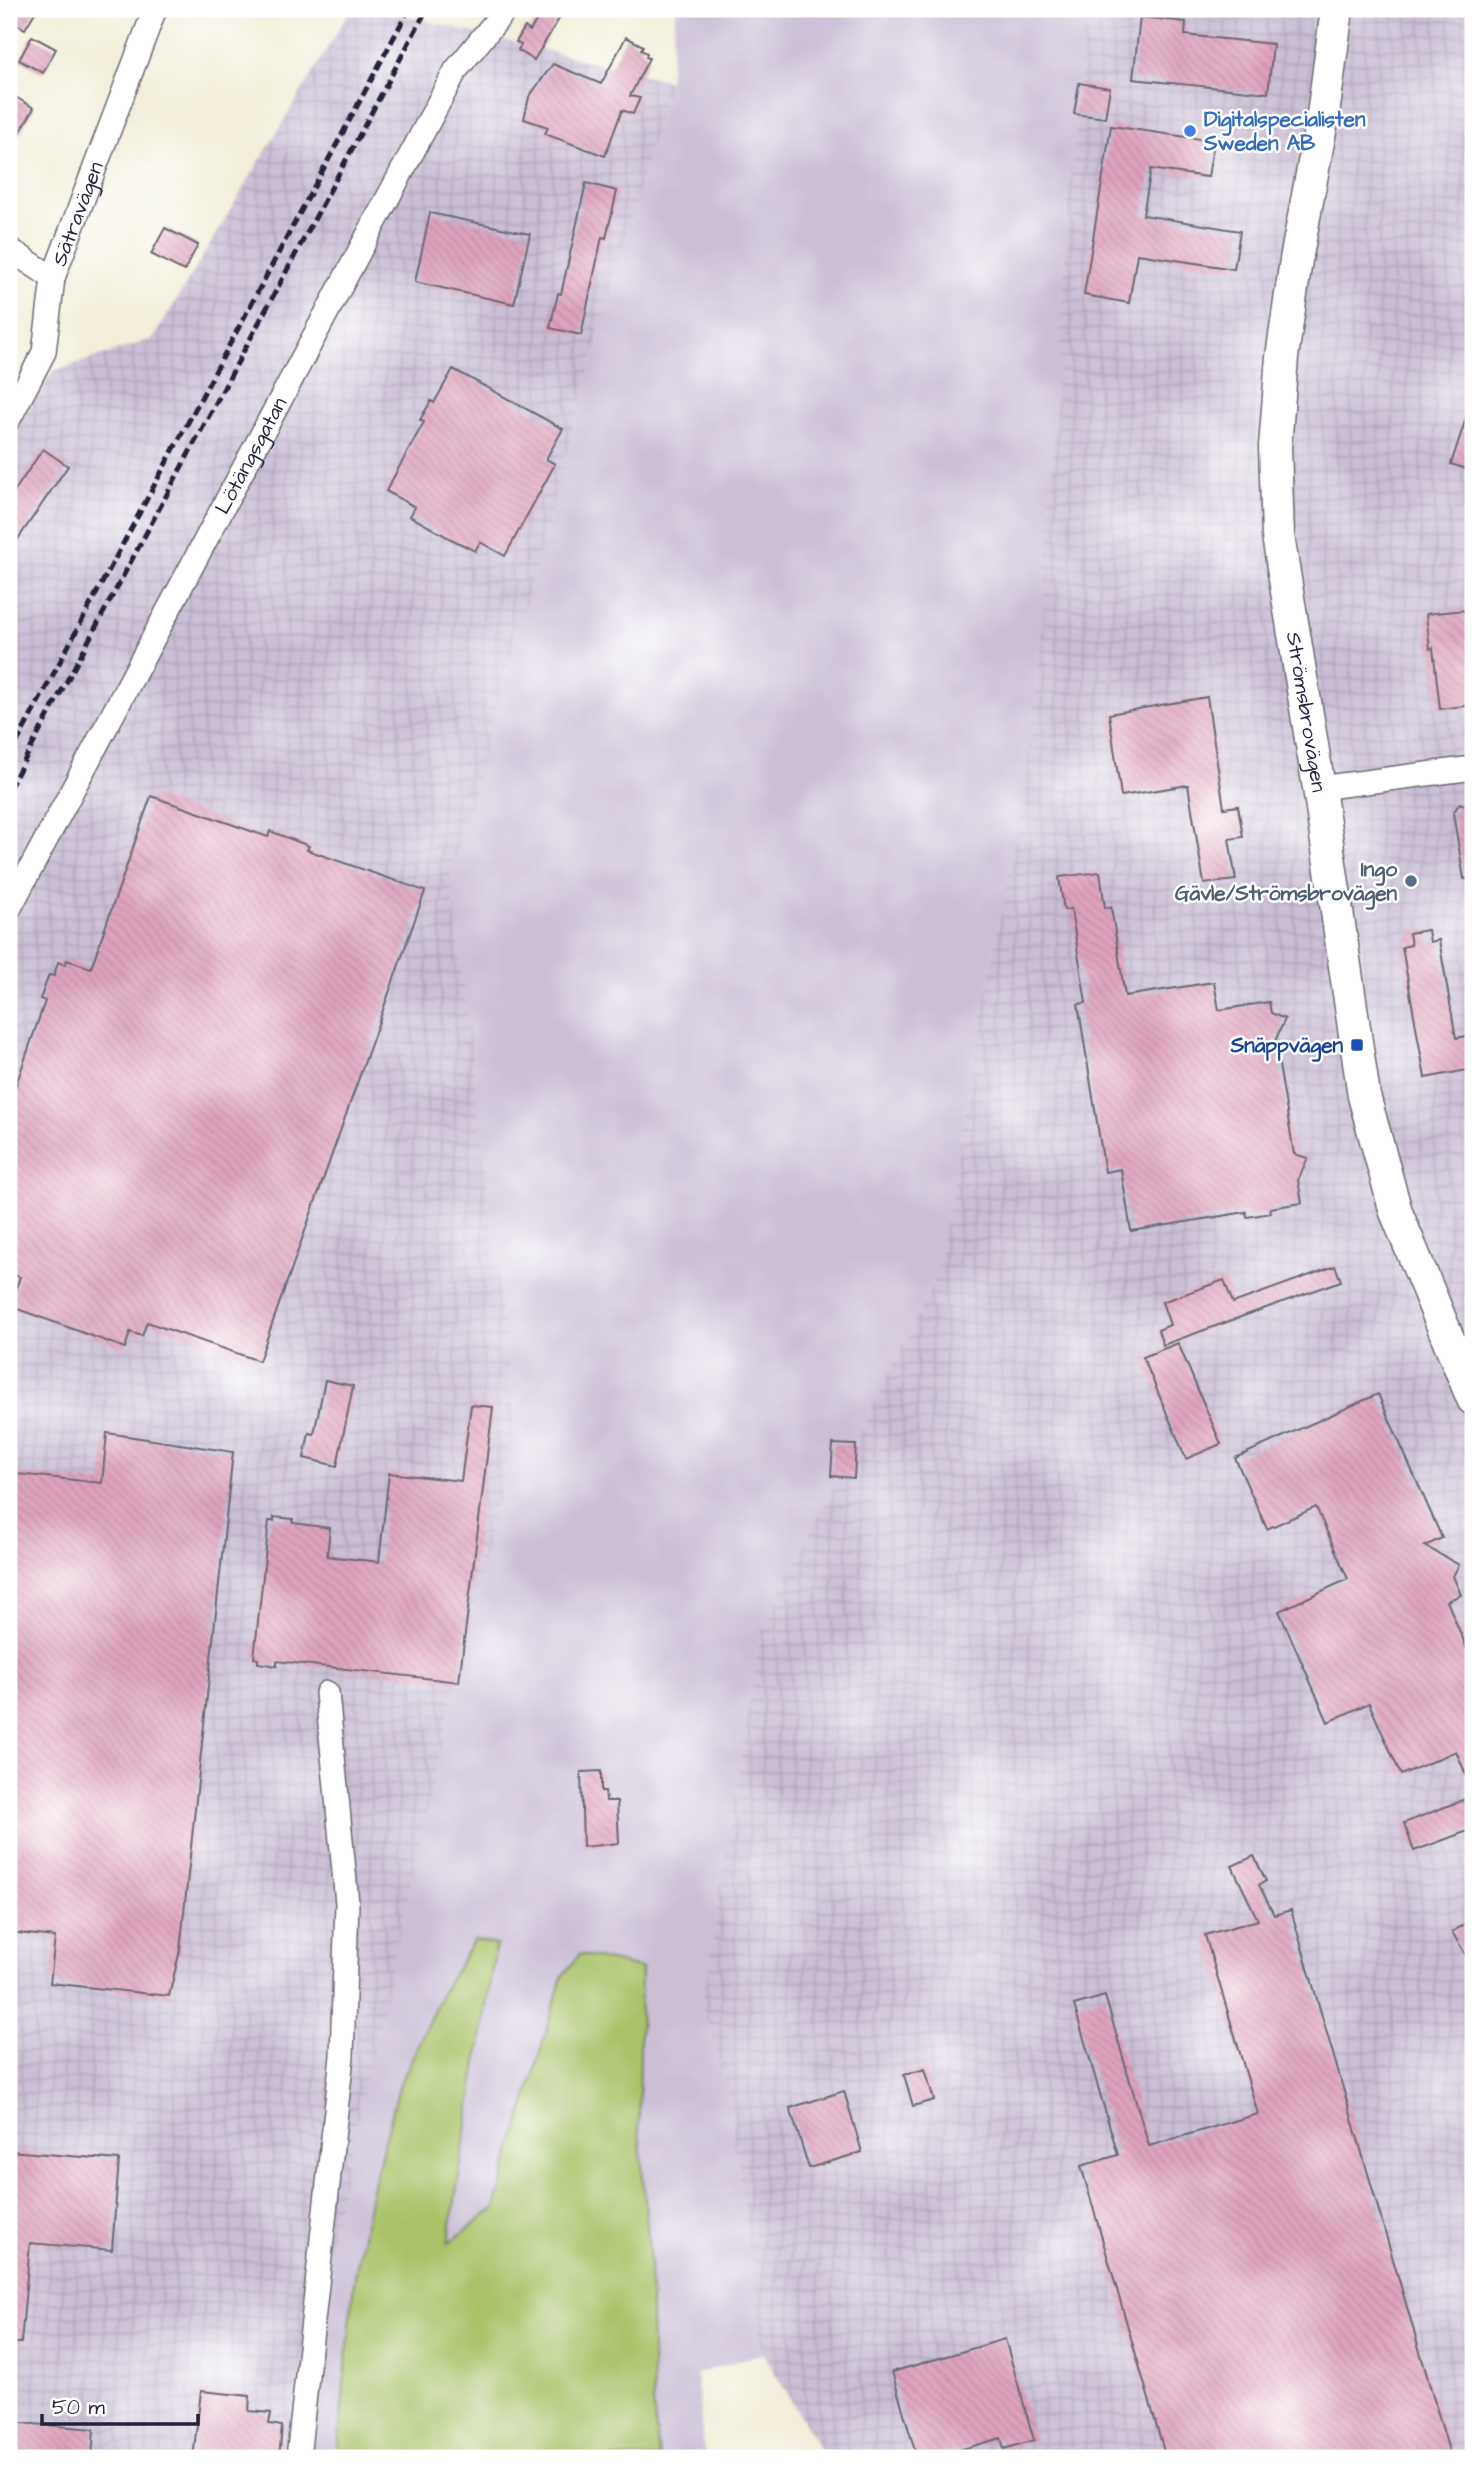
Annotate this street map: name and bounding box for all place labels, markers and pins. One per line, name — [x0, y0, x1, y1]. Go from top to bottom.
place label: Digitalspecialisten Sweden AB — [1203, 105, 1366, 158]
marker: Digitalspecialisten Sweden AB — [1182, 123, 1198, 139]
place label: Ingo Gävle/Strömsbrovägen — [1175, 855, 1397, 910]
marker: Ingo Gävle/Strömsbrovägen — [1403, 873, 1419, 889]
place label: Snäppvägen — [1230, 1031, 1343, 1062]
marker: Snäppvägen — [1349, 1037, 1365, 1053]

